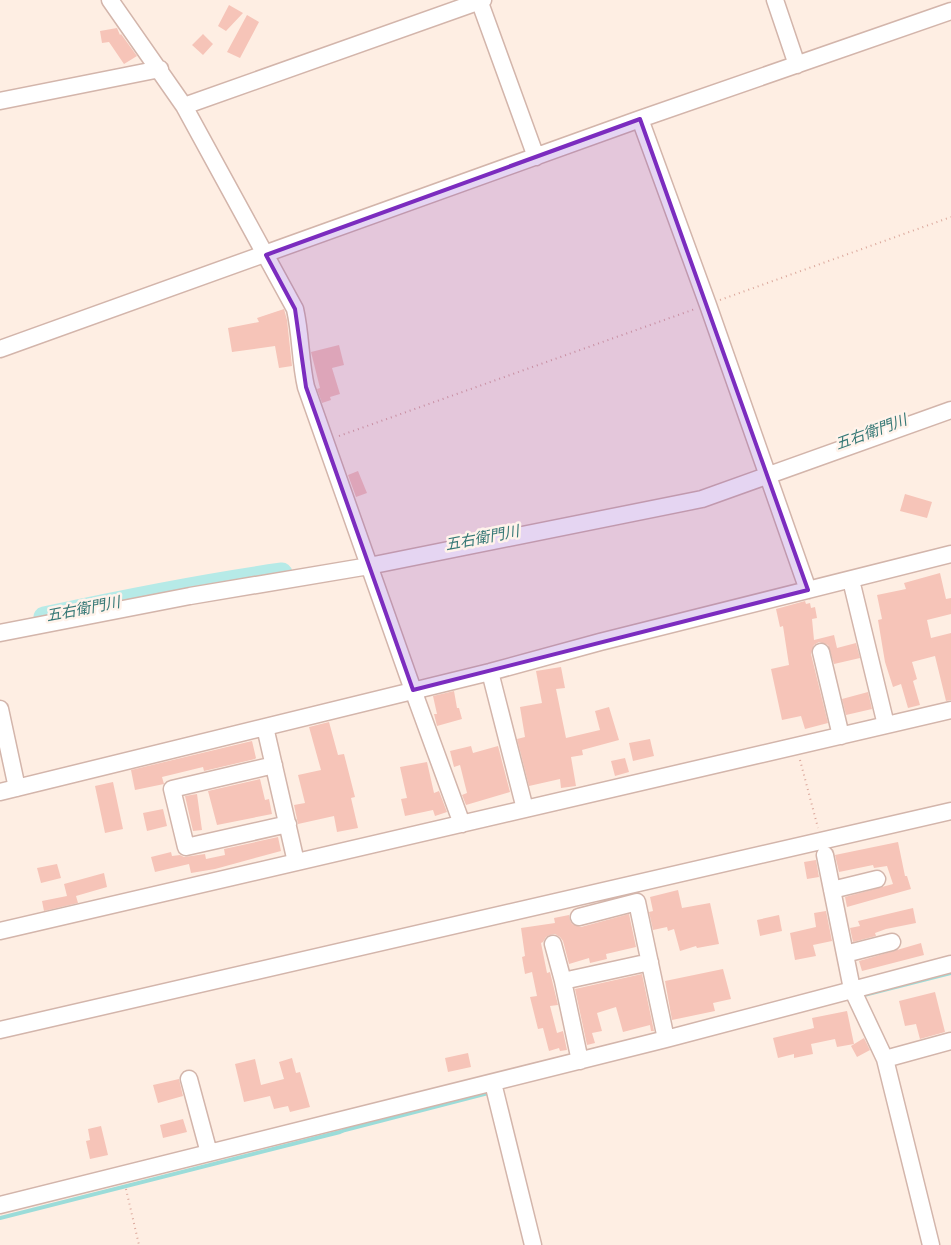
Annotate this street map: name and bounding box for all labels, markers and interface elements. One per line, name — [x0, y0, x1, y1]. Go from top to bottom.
water label: 五右衛門川 — [832, 409, 911, 452]
water label: 五右衛門川 — [443, 521, 522, 553]
water label: 五右衛門川 — [44, 592, 123, 624]

